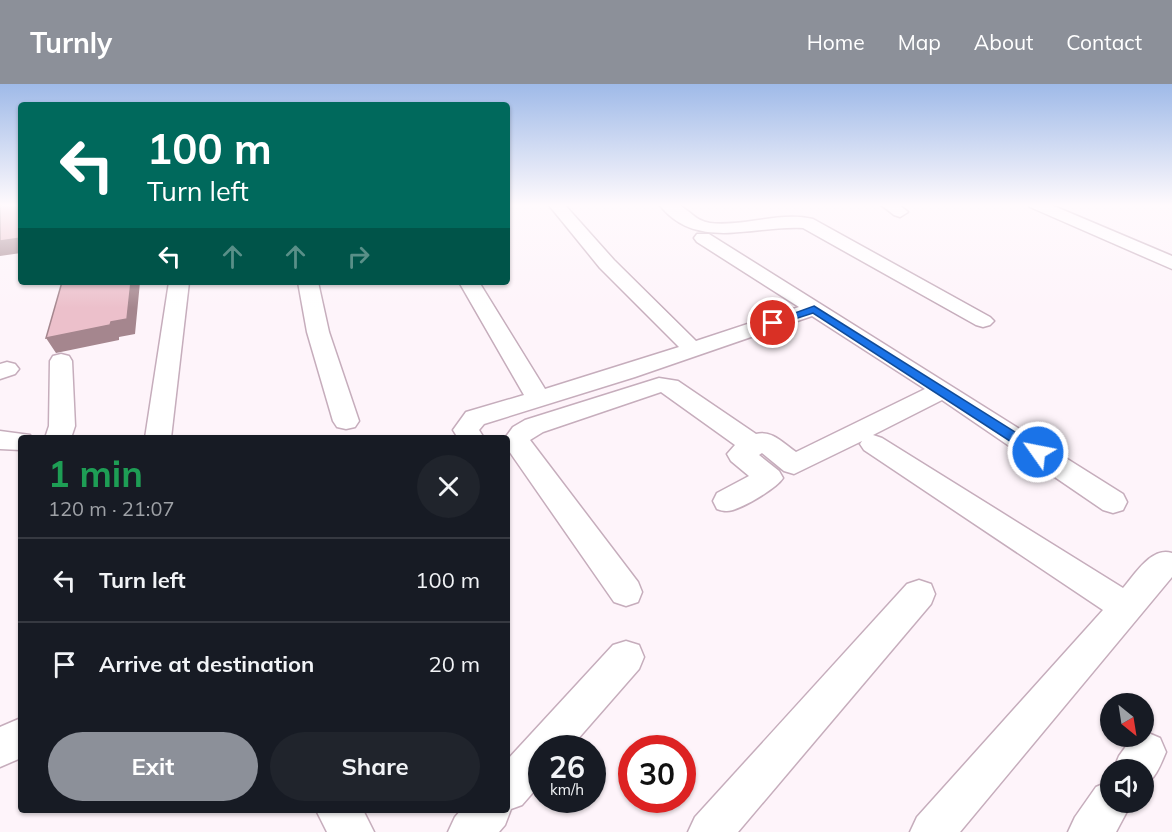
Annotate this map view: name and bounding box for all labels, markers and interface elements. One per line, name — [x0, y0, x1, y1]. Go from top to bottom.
text: Turnly — [30, 25, 112, 60]
text: Home — [807, 29, 865, 55]
text: Map — [898, 29, 941, 55]
text: About — [974, 29, 1033, 55]
text: Contact — [1066, 29, 1142, 55]
text: 100 m — [147, 122, 272, 175]
icon: left — [48, 126, 126, 204]
text: Turn left — [147, 174, 249, 208]
icon: left — [153, 240, 186, 273]
icon: ahead — [216, 240, 249, 273]
icon: ahead — [279, 240, 312, 273]
icon: right — [342, 240, 375, 273]
pin — [747, 297, 798, 348]
icon: arrive — [756, 306, 789, 339]
position arrow — [1006, 420, 1070, 484]
text: 1 min — [48, 451, 143, 496]
button: close — [417, 455, 480, 518]
text: 120 m · 21:07 — [48, 496, 174, 521]
icon: left — [48, 564, 81, 597]
text: Turn left — [99, 566, 186, 594]
text: 100 m — [415, 566, 480, 594]
icon: arrive — [48, 648, 81, 681]
text: Arrive at destination — [99, 650, 314, 678]
text: 20 m — [429, 650, 480, 678]
north arrow — [1100, 693, 1154, 747]
map controls — [1100, 693, 1154, 813]
button: Exit — [48, 732, 258, 801]
button: Share — [270, 732, 480, 801]
speed limit sign: 30 — [618, 735, 696, 813]
text: 26 — [549, 748, 585, 786]
button: sound — [1100, 759, 1154, 813]
text: km/h — [550, 780, 584, 799]

